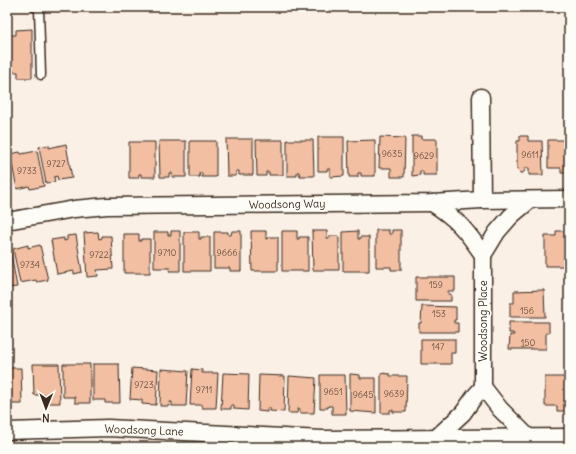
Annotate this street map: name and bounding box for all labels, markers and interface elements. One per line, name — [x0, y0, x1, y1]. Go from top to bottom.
house number: 9635 — [382, 148, 402, 159]
house number: 9611 — [521, 149, 539, 160]
house number: 9629 — [414, 150, 434, 161]
house number: 9727 — [47, 158, 66, 169]
house number: 9733 — [17, 165, 37, 176]
street label: Woodsong Way — [248, 196, 326, 212]
house number: 9710 — [157, 247, 177, 258]
house number: 9666 — [217, 247, 237, 258]
house number: 9722 — [89, 249, 109, 260]
house number: 9734 — [20, 259, 40, 270]
house number: 159 — [429, 279, 443, 290]
street label: Woodsong Place — [476, 280, 490, 362]
house number: 156 — [520, 305, 534, 316]
house number: 153 — [432, 308, 446, 319]
house number: 150 — [521, 337, 535, 348]
house number: 147 — [431, 341, 445, 352]
house number: 9723 — [134, 379, 154, 390]
house number: 9711 — [196, 384, 212, 395]
house number: 9651 — [323, 386, 343, 397]
north arrow — [26, 388, 66, 428]
house number: 9639 — [384, 388, 404, 399]
house number: 9645 — [353, 389, 373, 400]
text: N — [42, 411, 50, 425]
street label: Woodsong Lane — [104, 422, 184, 438]

